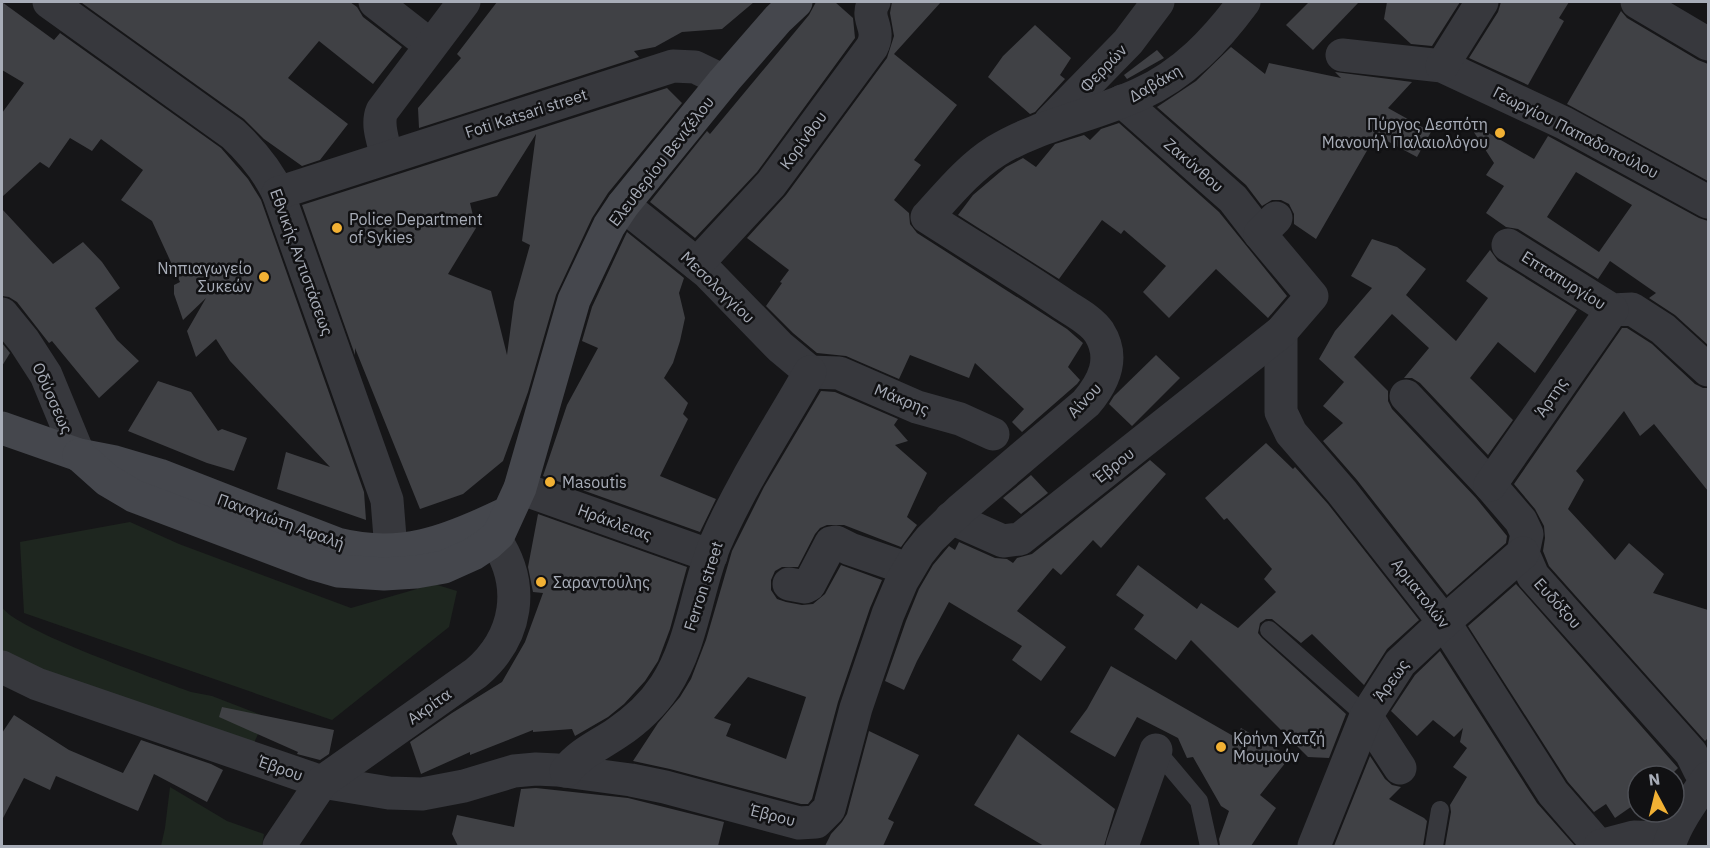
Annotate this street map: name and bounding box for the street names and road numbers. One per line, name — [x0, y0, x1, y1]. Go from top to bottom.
street label: Φερρών — [1075, 40, 1131, 96]
street label: Δαβάκη — [1125, 60, 1185, 106]
street label: Γεωργίου Παπαδοπούλου — [1490, 82, 1662, 182]
street label: Foti Katsari street — [462, 84, 590, 142]
street label: Ελευθερίου Βενιζέλου — [604, 92, 718, 230]
street label: Κορίνθου — [775, 107, 831, 173]
street label: Ζακύνθου — [1160, 134, 1228, 196]
street label: Εθνικής Αντιστάσεως — [266, 186, 338, 339]
street label: Επταπυργίου — [1518, 246, 1610, 314]
street label: Μεσολογγίου — [677, 247, 759, 327]
street label: Οδύσσεως — [28, 359, 78, 437]
street label: Άρτης — [1531, 373, 1572, 421]
street label: Αίνου — [1063, 378, 1105, 422]
street label: Μάκρης — [872, 379, 933, 419]
street label: Έβρου — [1089, 443, 1138, 488]
street label: Παναγιώτη Αφαλή — [215, 489, 347, 553]
street label: Ηράκλειας — [575, 499, 655, 545]
street label: Ferron street — [679, 539, 727, 633]
street label: Αρματολών — [1388, 554, 1454, 632]
street label: Ευδόξου — [1530, 574, 1586, 632]
street label: Άρεως — [1369, 655, 1413, 705]
street label: Ακρίτα — [403, 684, 455, 728]
street label: Έβρου — [255, 751, 306, 785]
street label: Έβρου — [747, 800, 798, 830]

